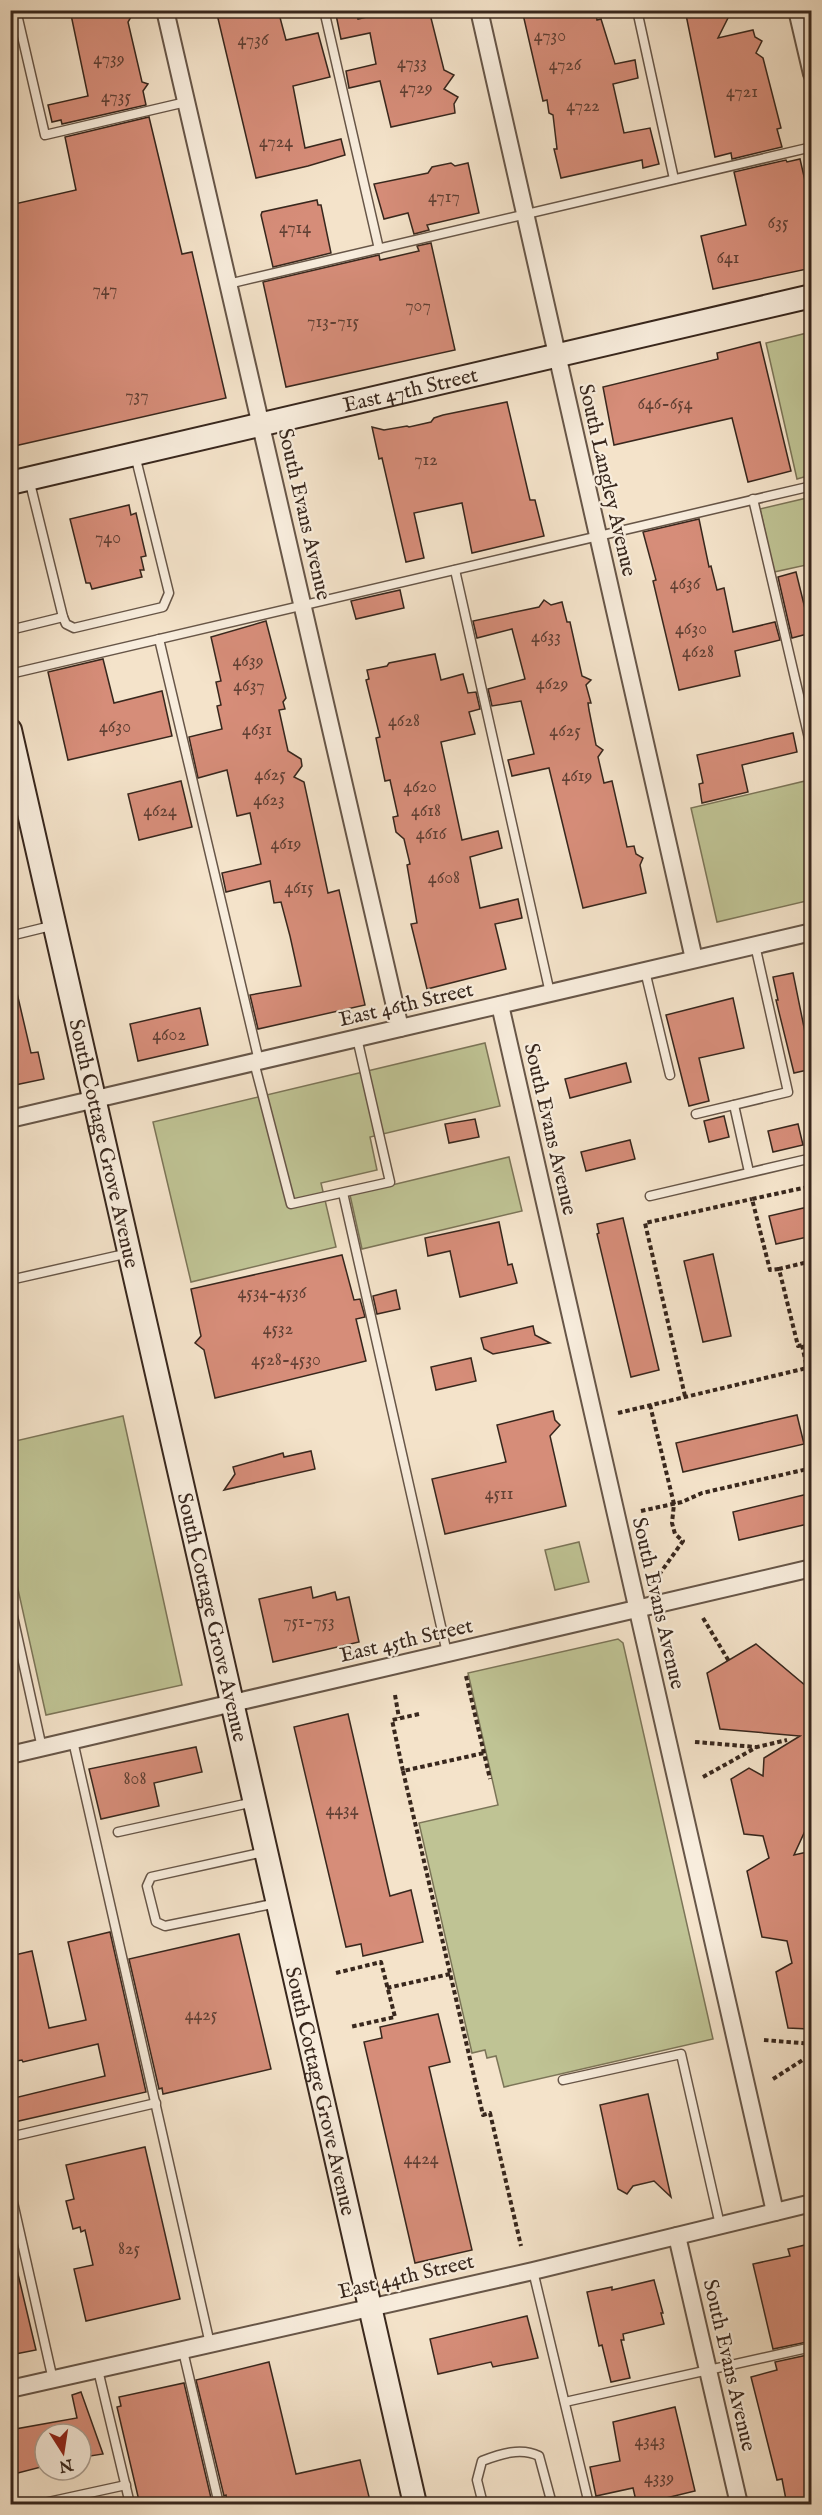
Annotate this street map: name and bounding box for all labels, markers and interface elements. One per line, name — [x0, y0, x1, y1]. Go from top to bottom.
house number: 4730 — [534, 25, 566, 48]
house number: 4736 — [237, 29, 269, 52]
house number: 4739 — [93, 48, 125, 71]
house number: 4733 — [397, 52, 427, 75]
house number: 4726 — [549, 54, 582, 77]
house number: 4729 — [400, 77, 433, 100]
house number: 4721 — [726, 81, 758, 104]
house number: 4735 — [101, 86, 131, 109]
house number: 4722 — [566, 95, 600, 118]
house number: 4724 — [259, 131, 293, 154]
house number: 4717 — [428, 186, 460, 209]
house number: 635 — [768, 212, 789, 235]
house number: 4714 — [279, 217, 311, 240]
house number: 641 — [716, 247, 740, 270]
house number: 747 — [92, 279, 118, 302]
house number: 707 — [405, 295, 431, 318]
house number: 713-715 — [307, 311, 359, 334]
street label: East 47th Street — [341, 362, 481, 420]
street label: South Langley Avenue — [571, 381, 642, 580]
house number: 737 — [125, 385, 149, 408]
house number: 646-654 — [637, 393, 693, 416]
street label: South Evans Avenue — [271, 426, 337, 603]
house number: 712 — [414, 449, 438, 472]
house number: 740 — [95, 527, 121, 550]
house number: 4636 — [670, 573, 701, 596]
house number: 4630 — [675, 618, 707, 641]
house number: 4633 — [531, 626, 561, 649]
house number: 4628 — [682, 641, 714, 664]
house number: 4639 — [233, 650, 264, 673]
house number: 4629 — [536, 673, 568, 696]
house number: 4637 — [233, 675, 265, 698]
house number: 4628 — [388, 710, 420, 733]
house number: 4630 — [99, 716, 131, 739]
house number: 4631 — [242, 719, 272, 742]
house number: 4625 — [549, 720, 581, 743]
house number: 4625 — [254, 764, 286, 787]
house number: 4619 — [562, 765, 592, 788]
house number: 4620 — [403, 776, 437, 799]
house number: 4623 — [253, 789, 285, 812]
house number: 4624 — [143, 800, 177, 823]
house number: 4618 — [411, 800, 441, 823]
house number: 4616 — [416, 823, 447, 846]
house number: 4619 — [271, 833, 301, 856]
house number: 4608 — [428, 867, 460, 890]
house number: 4615 — [284, 877, 314, 900]
street label: East 46th Street — [337, 977, 476, 1034]
street label: South Cottage Grove Avenue — [61, 1017, 144, 1271]
house number: 4602 — [152, 1024, 186, 1047]
street label: South Evans Avenue — [517, 1041, 583, 1218]
house number: 4534-4536 — [238, 1282, 307, 1305]
house number: 4532 — [263, 1318, 293, 1341]
house number: 4528-4530 — [251, 1349, 321, 1372]
house number: 4511 — [485, 1483, 513, 1506]
street label: South Cottage Grove Avenue — [170, 1490, 253, 1745]
street label: South Evans Avenue — [625, 1515, 691, 1692]
house number: 751-753 — [283, 1611, 335, 1634]
street label: East 45th Street — [337, 1613, 476, 1670]
house number: 808 — [124, 1768, 146, 1791]
house number: 4434 — [325, 1799, 359, 1822]
street label: South Cottage Grove Avenue — [278, 1964, 361, 2219]
house number: 4425 — [185, 2004, 218, 2027]
house number: 4424 — [404, 2148, 439, 2171]
house number: 825 — [118, 2238, 140, 2261]
street label: East 44th Street — [336, 2249, 477, 2306]
street label: South Evans Avenue — [696, 2277, 762, 2454]
north arrow — [33, 2422, 93, 2482]
house number: 4343 — [634, 2430, 666, 2453]
text: N — [57, 2453, 76, 2476]
house number: 4339 — [644, 2467, 674, 2490]

